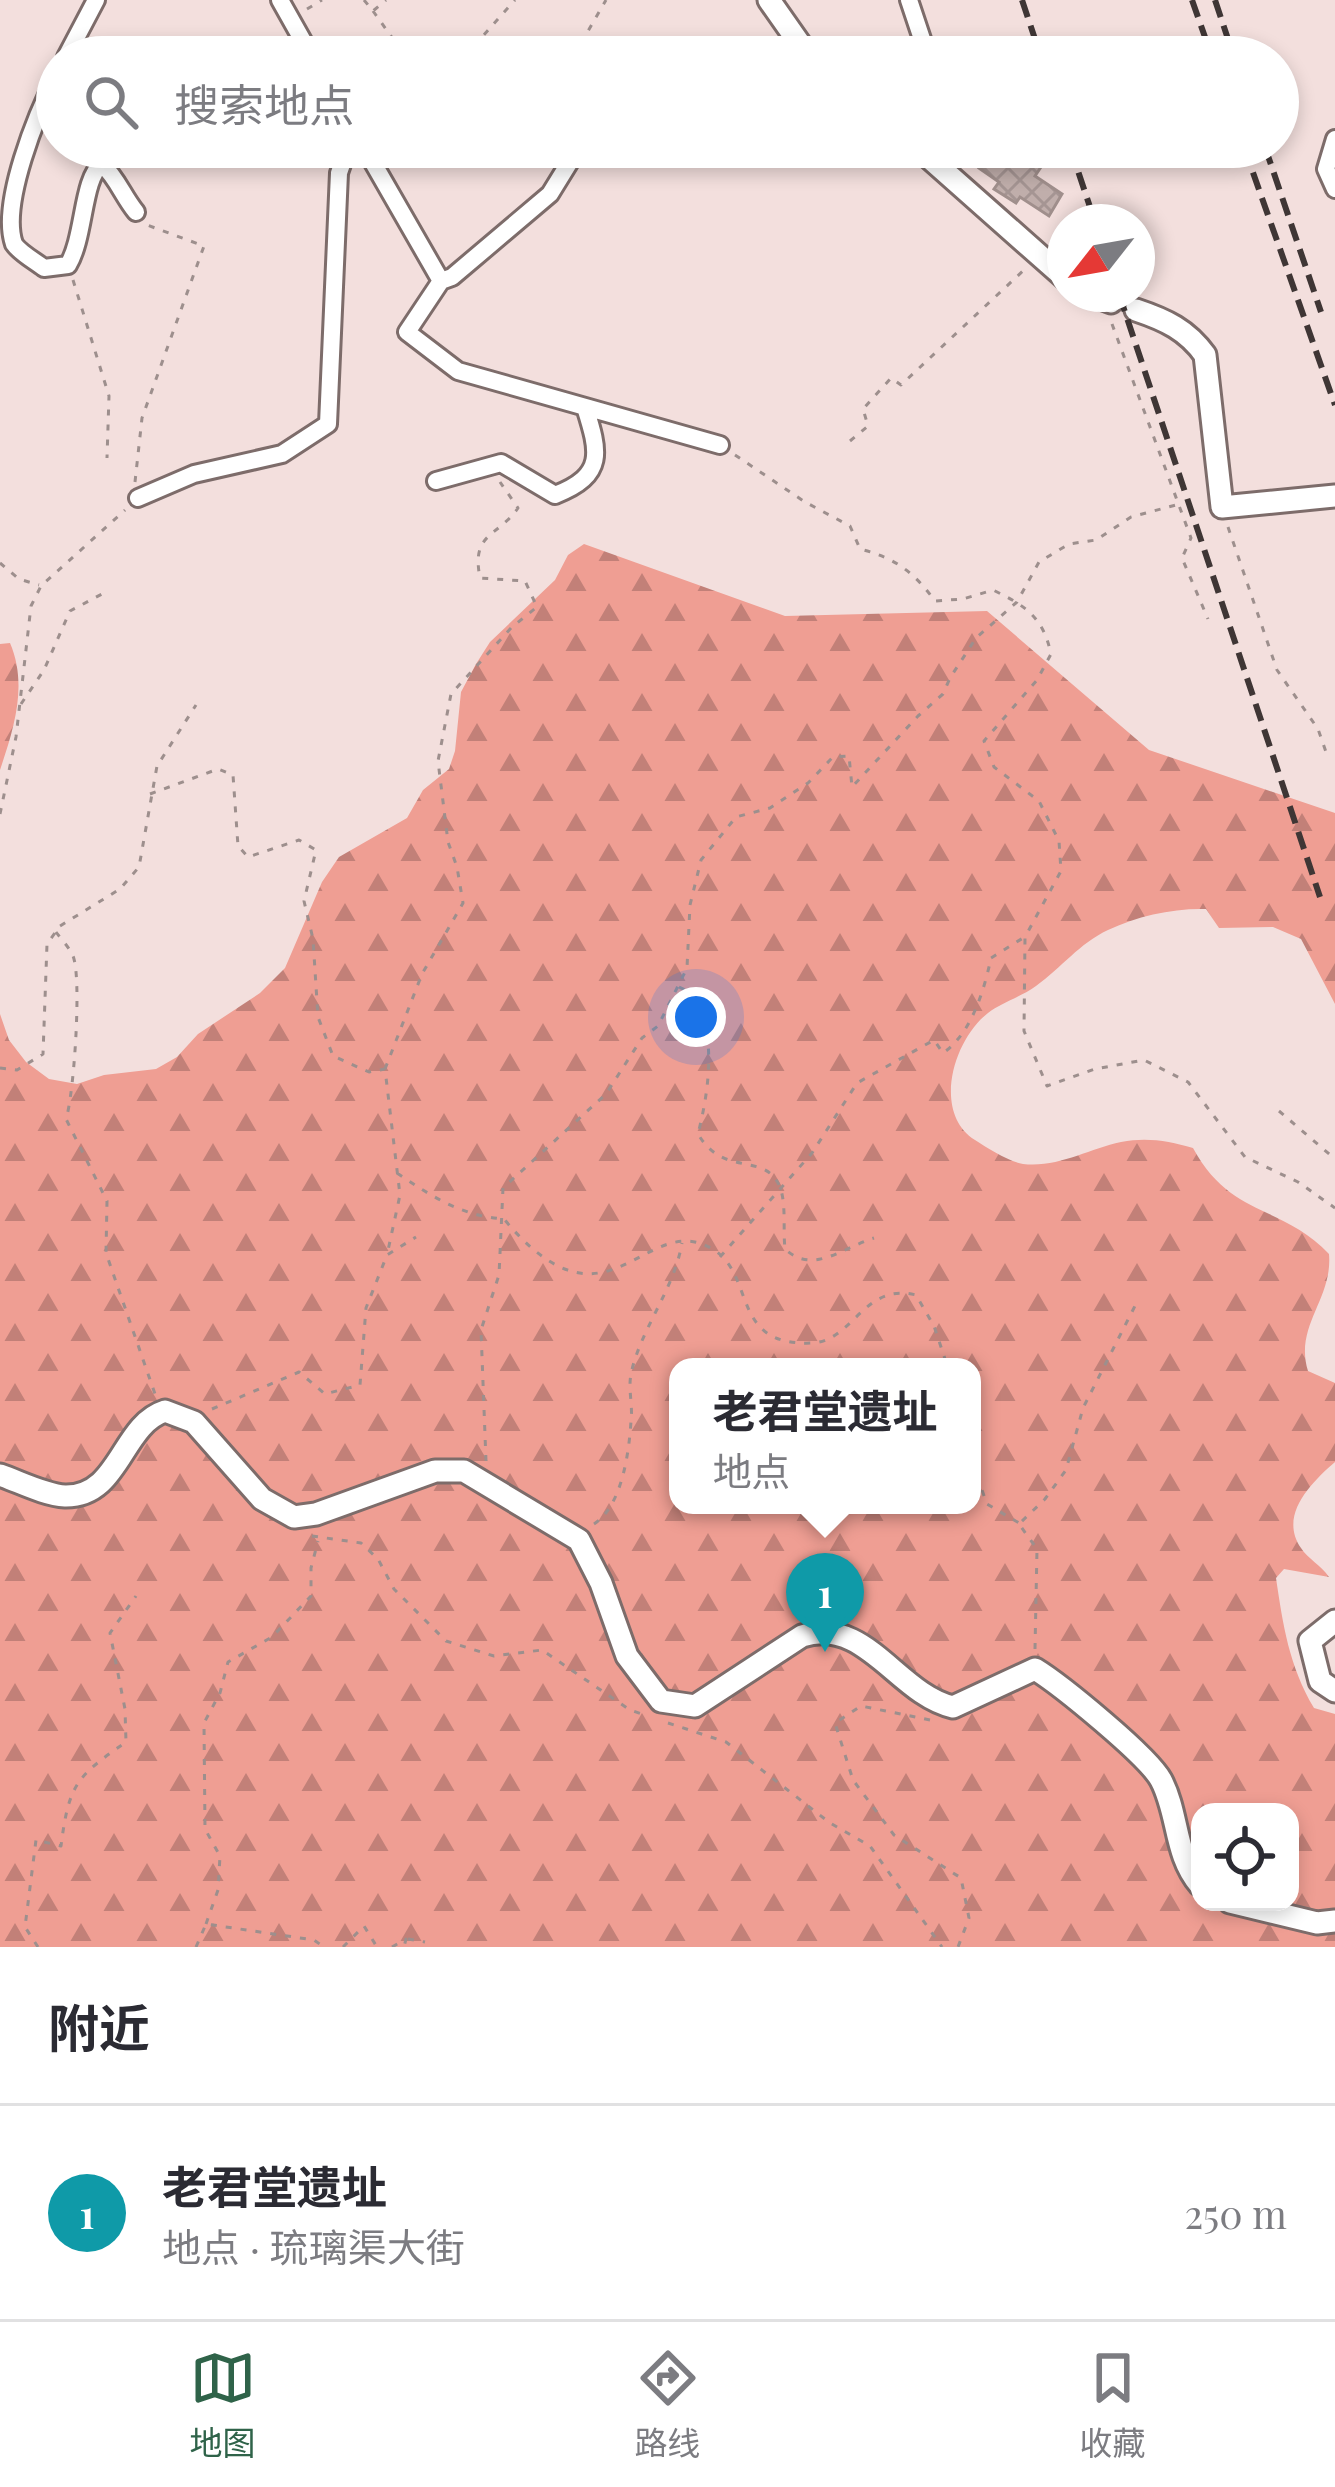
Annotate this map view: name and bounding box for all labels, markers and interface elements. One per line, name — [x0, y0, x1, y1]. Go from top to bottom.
search box — [36, 36, 1299, 168]
icon: search — [78, 69, 144, 135]
text: 搜索地点 — [174, 73, 354, 133]
north arrow — [1047, 204, 1155, 312]
your location — [666, 987, 726, 1047]
popup — [669, 1358, 981, 1514]
text: 老君堂遗址 — [712, 1379, 938, 1439]
text: 地点 — [712, 1444, 791, 1496]
pin: 1 — [786, 1553, 864, 1652]
map controls — [1191, 1803, 1299, 1911]
button: locate — [1191, 1803, 1299, 1911]
text: 附近 — [48, 1992, 150, 2060]
text: 老君堂遗址 — [162, 2155, 387, 2215]
text: 1 — [80, 2187, 94, 2239]
text: 250 m — [1184, 2187, 1287, 2239]
text: 地点 · 琉璃渠大街 — [162, 2220, 465, 2272]
tab: 地图 — [190, 2345, 256, 2465]
tab: 路线 — [635, 2345, 701, 2465]
tab: 收藏 — [1080, 2345, 1146, 2465]

